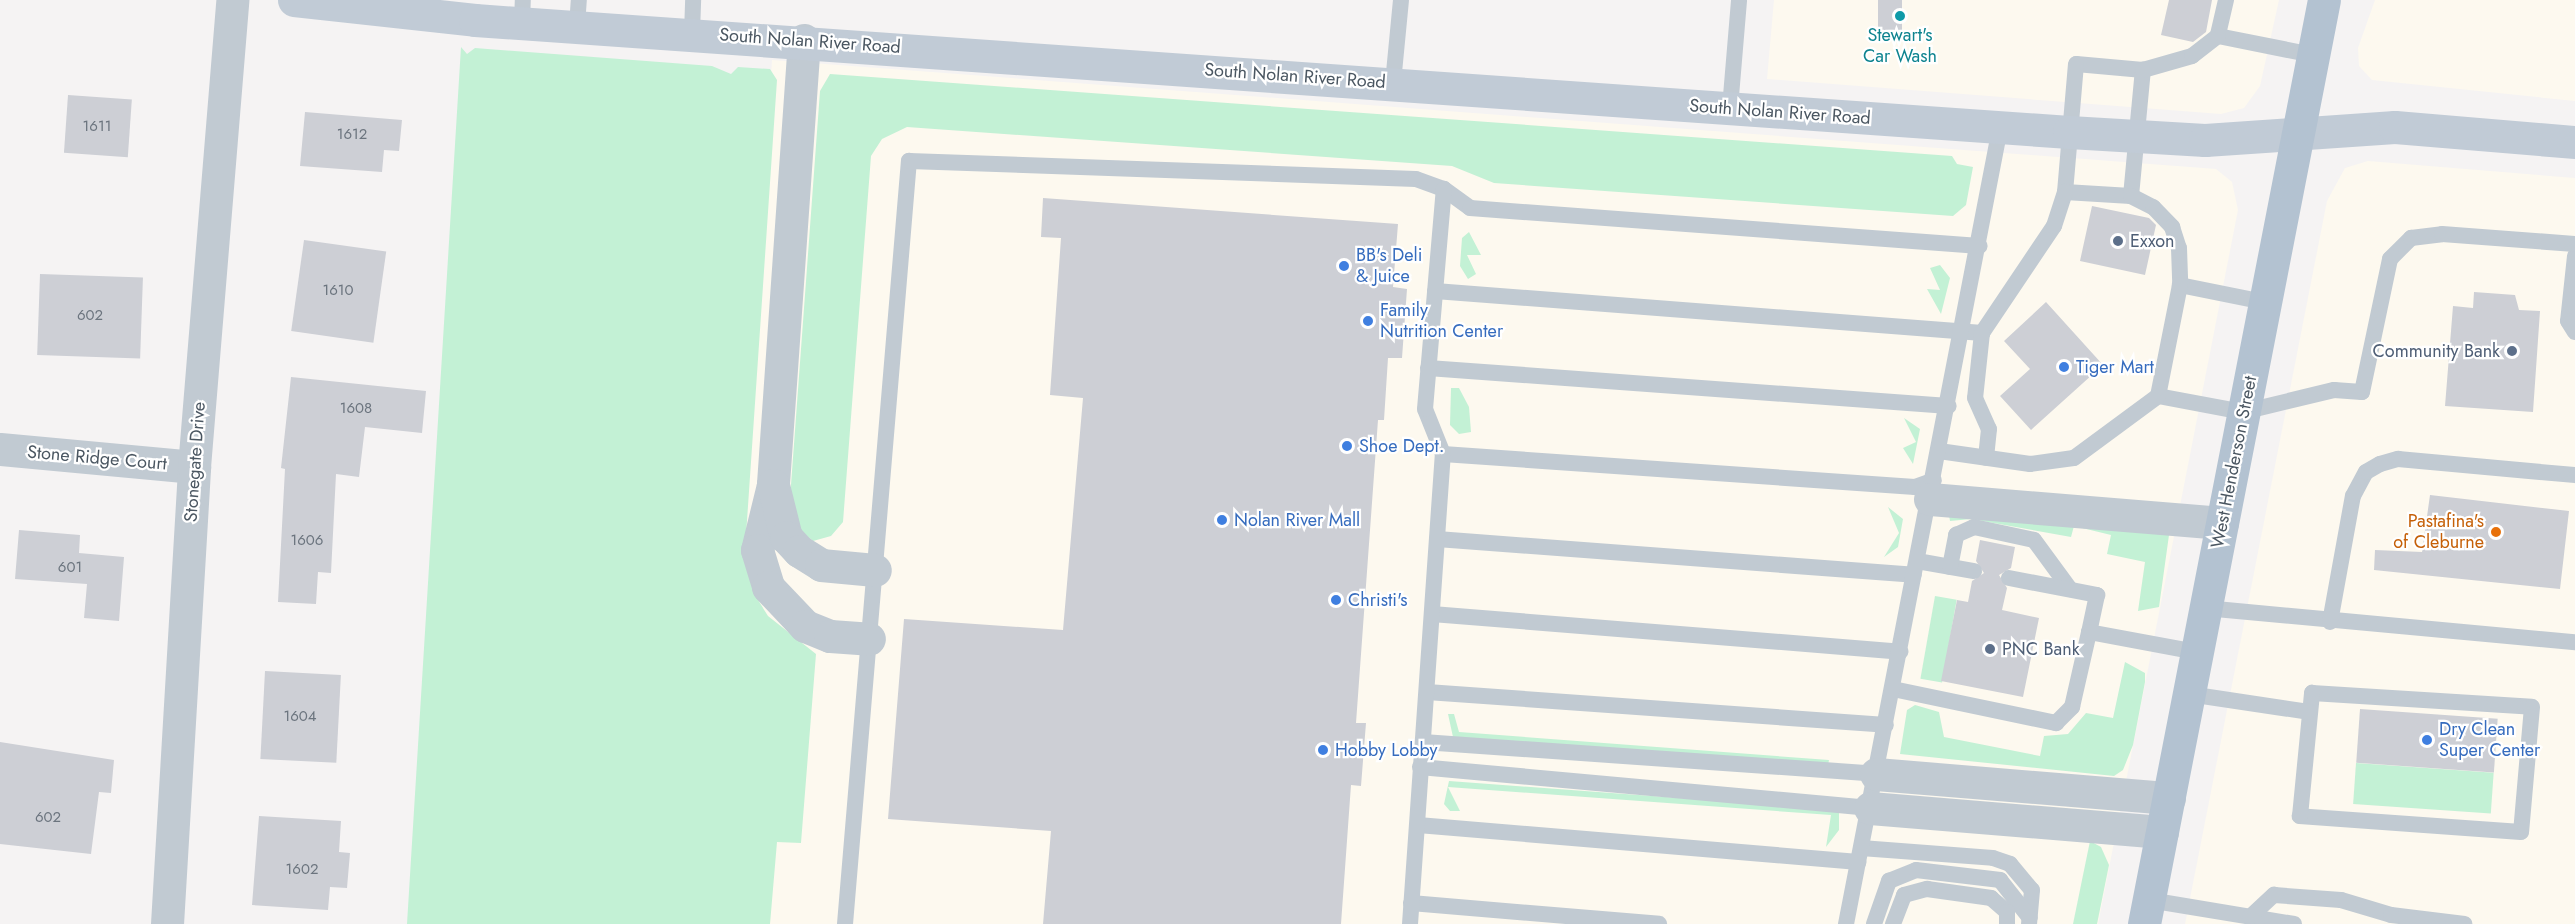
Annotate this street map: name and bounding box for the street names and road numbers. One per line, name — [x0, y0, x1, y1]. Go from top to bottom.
street label: South Nolan River Road — [719, 24, 901, 58]
street label: South Nolan River Road — [1204, 59, 1386, 93]
street label: South Nolan River Road — [1689, 95, 1871, 129]
street label: West Henderson Street — [2207, 374, 2261, 550]
street label: Stonegate Drive — [180, 401, 210, 523]
street label: Stone Ridge Court — [26, 441, 168, 475]

